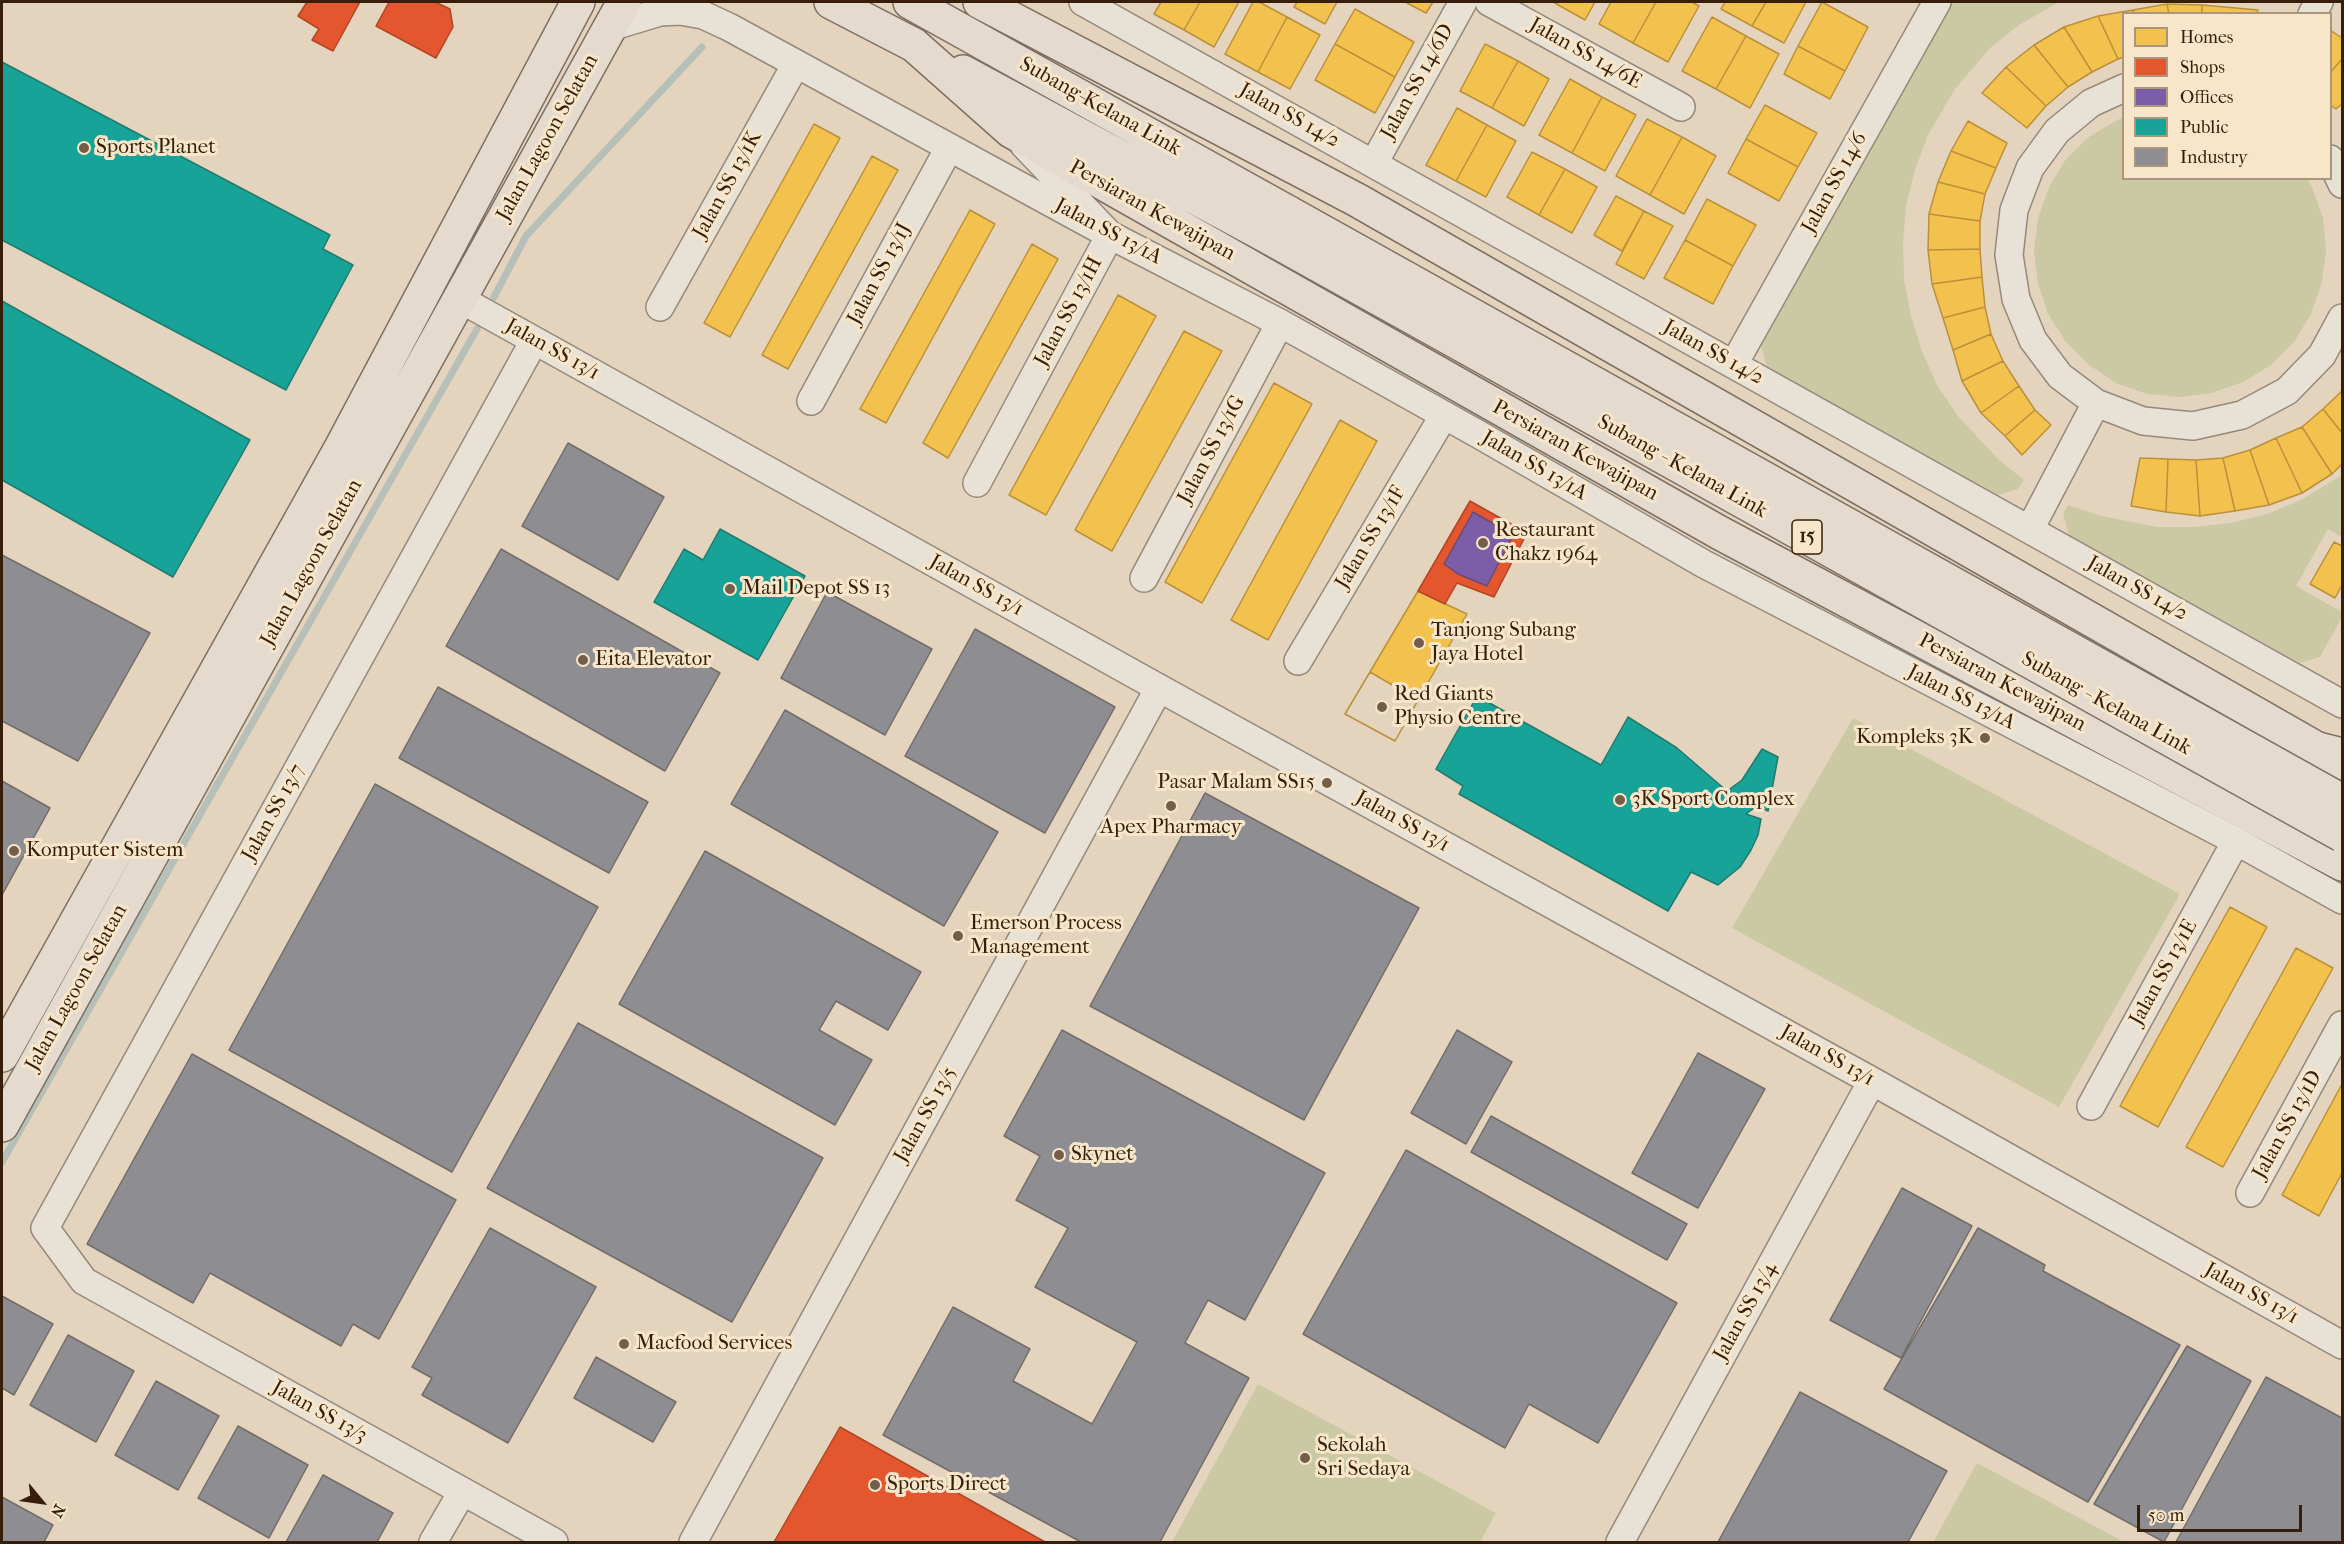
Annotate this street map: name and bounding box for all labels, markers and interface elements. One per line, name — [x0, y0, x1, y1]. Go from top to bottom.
legend — [2122, 12, 2332, 180]
street label: Jalan SS 14/6E — [1524, 13, 1646, 95]
street label: Jalan SS 14/6D — [1376, 20, 1460, 144]
text: Homes — [2180, 27, 2234, 48]
street label: Jalan Lagoon Selatan — [492, 50, 604, 226]
street label: Subang-Kelana Link — [1015, 52, 1185, 162]
text: Shops — [2180, 57, 2225, 78]
street label: Jalan SS 14/2 — [1234, 78, 1344, 154]
text: Offices — [2180, 87, 2233, 108]
text: Public — [2180, 117, 2228, 138]
street label: Jalan SS 13/1K — [688, 127, 768, 243]
street label: Jalan SS 14/6 — [1797, 128, 1873, 238]
place label: Sports Planet — [96, 135, 216, 161]
marker: Sports Planet — [77, 141, 91, 155]
text: Industry — [2180, 147, 2248, 168]
street label: Persiaran Kewajipan — [1065, 155, 1239, 267]
street label: Jalan SS 13/1A — [1050, 193, 1166, 271]
street label: Jalan SS 13/1J — [843, 219, 917, 329]
street label: Jalan SS 13/1H — [1029, 253, 1109, 371]
street label: Jalan SS 13/1 — [500, 314, 604, 386]
street label: Jalan SS 14/2 — [1658, 315, 1768, 391]
street label: Jalan SS 13/1G — [1173, 391, 1251, 509]
street label: Persiaran Kewajipan — [1488, 395, 1662, 507]
street label: Subang - Kelana Link — [1593, 410, 1771, 524]
street label: Jalan SS 13/1A — [1477, 426, 1591, 506]
street label: Jalan Lagoon Selatan — [256, 475, 368, 651]
street label: Jalan SS 13/1F — [1330, 482, 1412, 594]
place label: Restaurant Chakz 1964 — [1495, 518, 1597, 568]
road number: 15 — [1792, 520, 1822, 554]
marker: Restaurant Chakz 1964 — [1476, 536, 1490, 550]
street label: Jalan SS 13/1 — [924, 550, 1028, 622]
street label: Jalan SS 14/2 — [2082, 551, 2192, 627]
place label: Mail Depot SS 13 — [742, 576, 890, 602]
marker: Mail Depot SS 13 — [723, 582, 737, 596]
place label: Tanjong Subang Jaya Hotel — [1431, 618, 1576, 668]
street label: Persiaran Kewajipan — [1914, 628, 2090, 738]
marker: Tanjong Subang Jaya Hotel — [1412, 636, 1426, 650]
place label: Eita Elevator — [595, 647, 711, 673]
street label: Subang - Kelana Link — [2017, 647, 2195, 761]
marker: Eita Elevator — [576, 653, 590, 667]
street label: Jalan SS 13/1A — [1903, 660, 2019, 736]
place label: Red Giants Physio Centre — [1394, 682, 1521, 732]
marker: Red Giants Physio Centre — [1375, 700, 1389, 714]
place label: Kompleks 3K — [1856, 725, 1973, 751]
marker: Kompleks 3K — [1978, 731, 1992, 745]
street label: Jalan SS 13/7 — [237, 760, 311, 866]
place label: Pasar Malam SS15 — [1157, 770, 1315, 796]
marker: Pasar Malam SS15 — [1320, 776, 1334, 790]
street label: Jalan SS 13/1 — [1350, 786, 1454, 858]
place label: 3K Sport Complex — [1632, 787, 1794, 813]
marker: 3K Sport Complex — [1613, 793, 1627, 807]
marker: Apex Pharmacy — [1164, 799, 1178, 813]
place label: Apex Pharmacy — [1100, 815, 1242, 841]
place label: Komputer Sistem — [26, 838, 183, 864]
marker: Komputer Sistem — [7, 844, 21, 858]
street label: Jalan Lagoon Selatan — [21, 900, 133, 1076]
place label: Emerson Process Management — [970, 911, 1122, 961]
street label: Jalan SS 13/1E — [2125, 916, 2203, 1030]
marker: Emerson Process Management — [951, 929, 965, 943]
street label: Jalan SS 13/1 — [1775, 1020, 1879, 1092]
street label: Jalan SS 13/5 — [889, 1063, 963, 1167]
street label: Jalan SS 13/1D — [2248, 1066, 2328, 1184]
place label: Skynet — [1071, 1142, 1134, 1168]
marker: Skynet — [1052, 1148, 1066, 1162]
street label: Jalan SS 13/4 — [1709, 1258, 1783, 1366]
street label: Jalan SS 13/1 — [2199, 1258, 2303, 1330]
place label: Macfood Services — [636, 1331, 792, 1357]
marker: Macfood Services — [617, 1337, 631, 1351]
street label: Jalan SS 13/3 — [267, 1375, 371, 1449]
place label: Sekolah Sri Sedaya — [1317, 1433, 1410, 1483]
marker: Sekolah Sri Sedaya — [1298, 1451, 1312, 1465]
north arrow — [12, 1472, 72, 1532]
place label: Sports Direct — [887, 1472, 1007, 1498]
marker: Sports Direct — [868, 1478, 882, 1492]
scale bar — [2140, 1493, 2305, 1531]
text: N — [47, 1501, 69, 1521]
text: 50 m — [2148, 1505, 2184, 1526]

